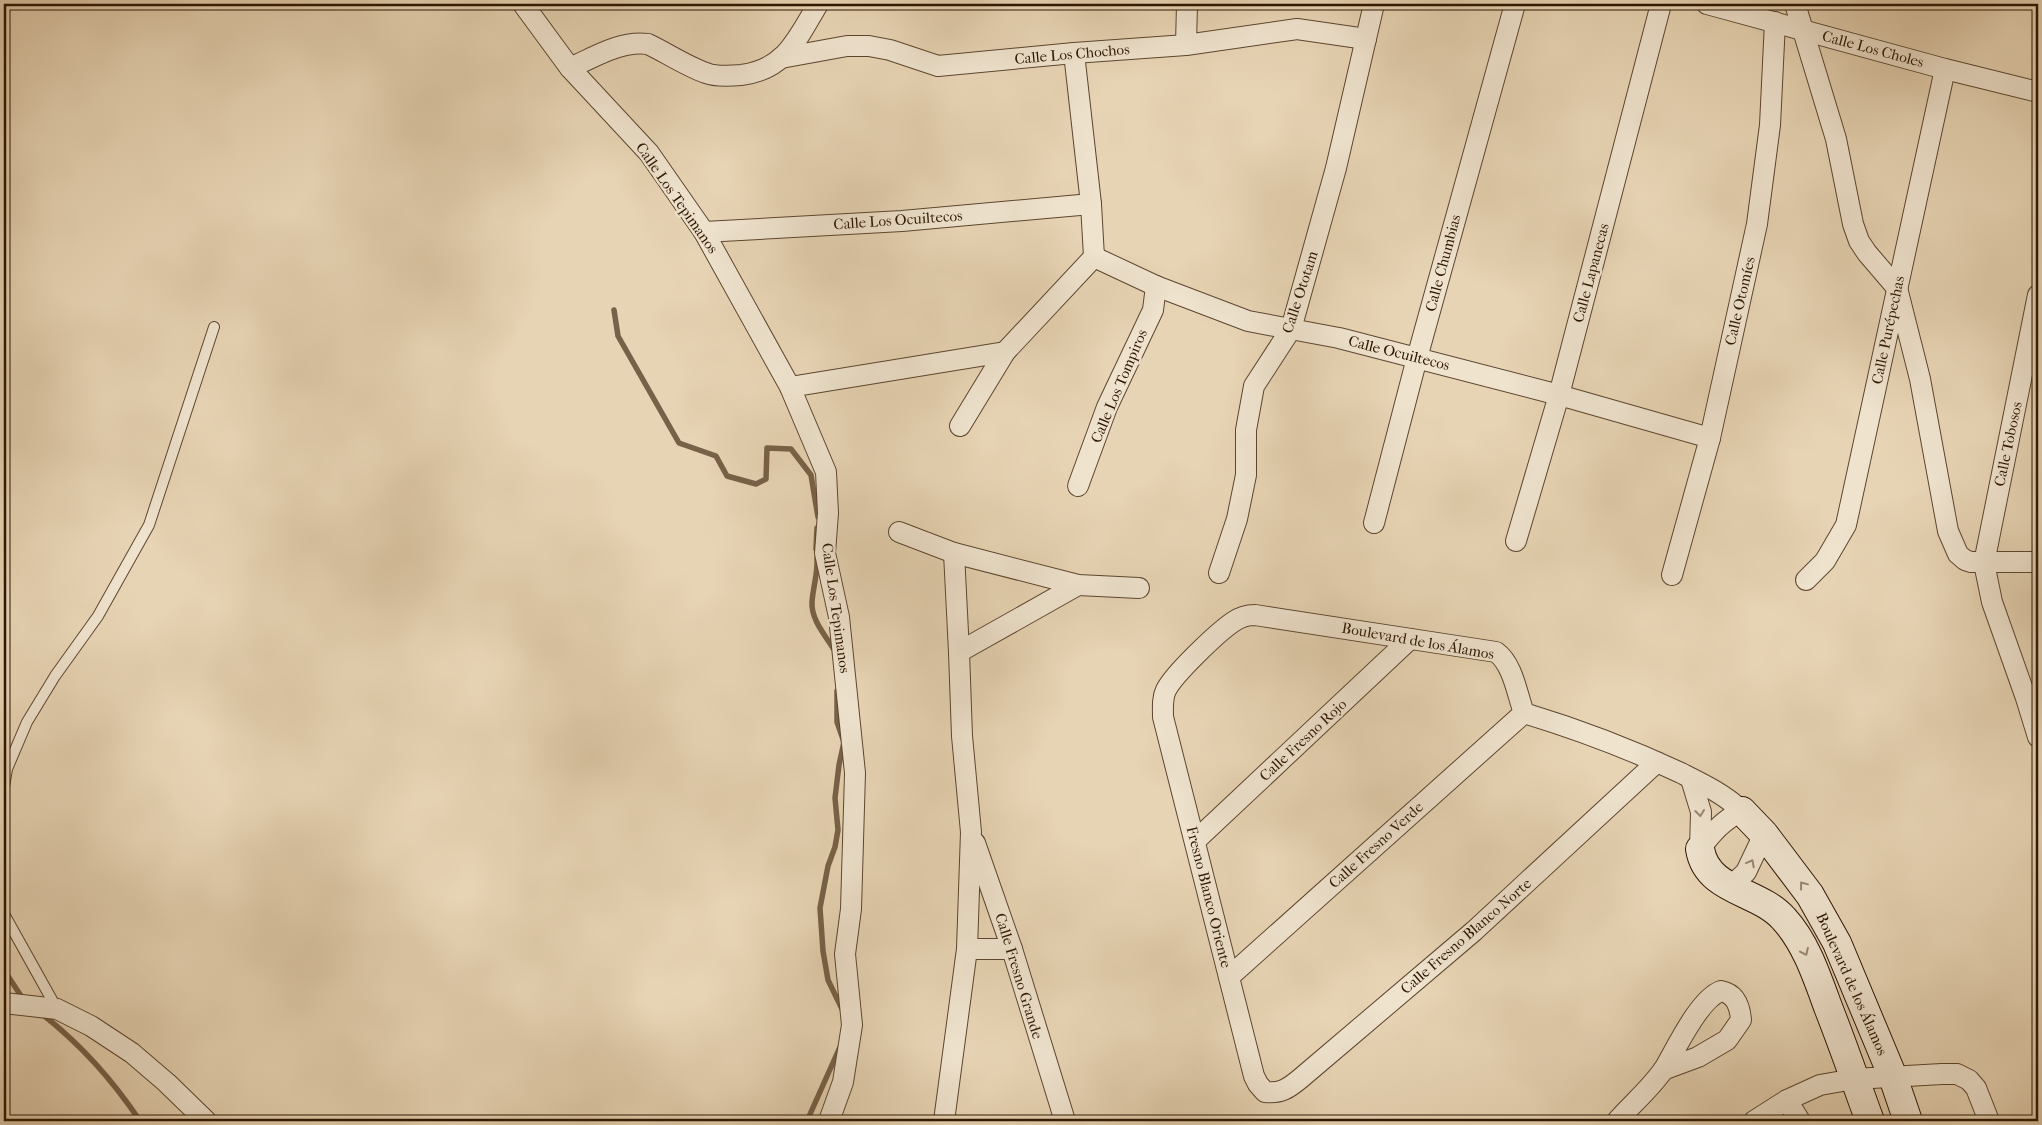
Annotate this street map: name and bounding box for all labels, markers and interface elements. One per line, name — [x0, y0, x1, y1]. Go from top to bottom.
street label: Calle Los Choles — [1820, 27, 1926, 71]
street label: Calle Los Chochos — [1014, 40, 1131, 68]
street label: Calle Los Tepimanos — [632, 139, 722, 257]
street label: Calle Los Ocuiltecos — [833, 206, 964, 233]
street label: Calle Chumbias — [1421, 212, 1465, 314]
street label: Calle Lapanecas — [1569, 221, 1613, 325]
street label: Calle Ototam — [1278, 248, 1322, 335]
street label: Calle Otomíes — [1721, 254, 1759, 347]
street label: Calle Purépechas — [1868, 274, 1908, 386]
street label: Calle Los Tompiros — [1087, 326, 1151, 446]
street label: Calle Ocuiltecos — [1346, 332, 1452, 374]
street label: Calle Tobosos — [1990, 399, 2026, 488]
street label: Calle Los Tepimanos — [818, 542, 854, 675]
street label: Boulevard de los Álamos — [1340, 619, 1496, 663]
street label: Calle Fresno Rojo — [1256, 695, 1350, 785]
street label: Calle Fresno Verde — [1325, 798, 1427, 892]
one-way arrow — [1694, 810, 1705, 818]
street label: Fresno Blanco Oriente — [1183, 824, 1235, 970]
one-way arrow — [1745, 859, 1755, 868]
street label: Calle Fresno Blanco Norte — [1397, 874, 1535, 998]
one-way arrow — [1800, 882, 1809, 891]
street label: Boulevard de los Álamos — [1812, 910, 1892, 1059]
street label: Calle Fresno Grande — [991, 911, 1047, 1042]
one-way arrow — [1799, 947, 1809, 956]

